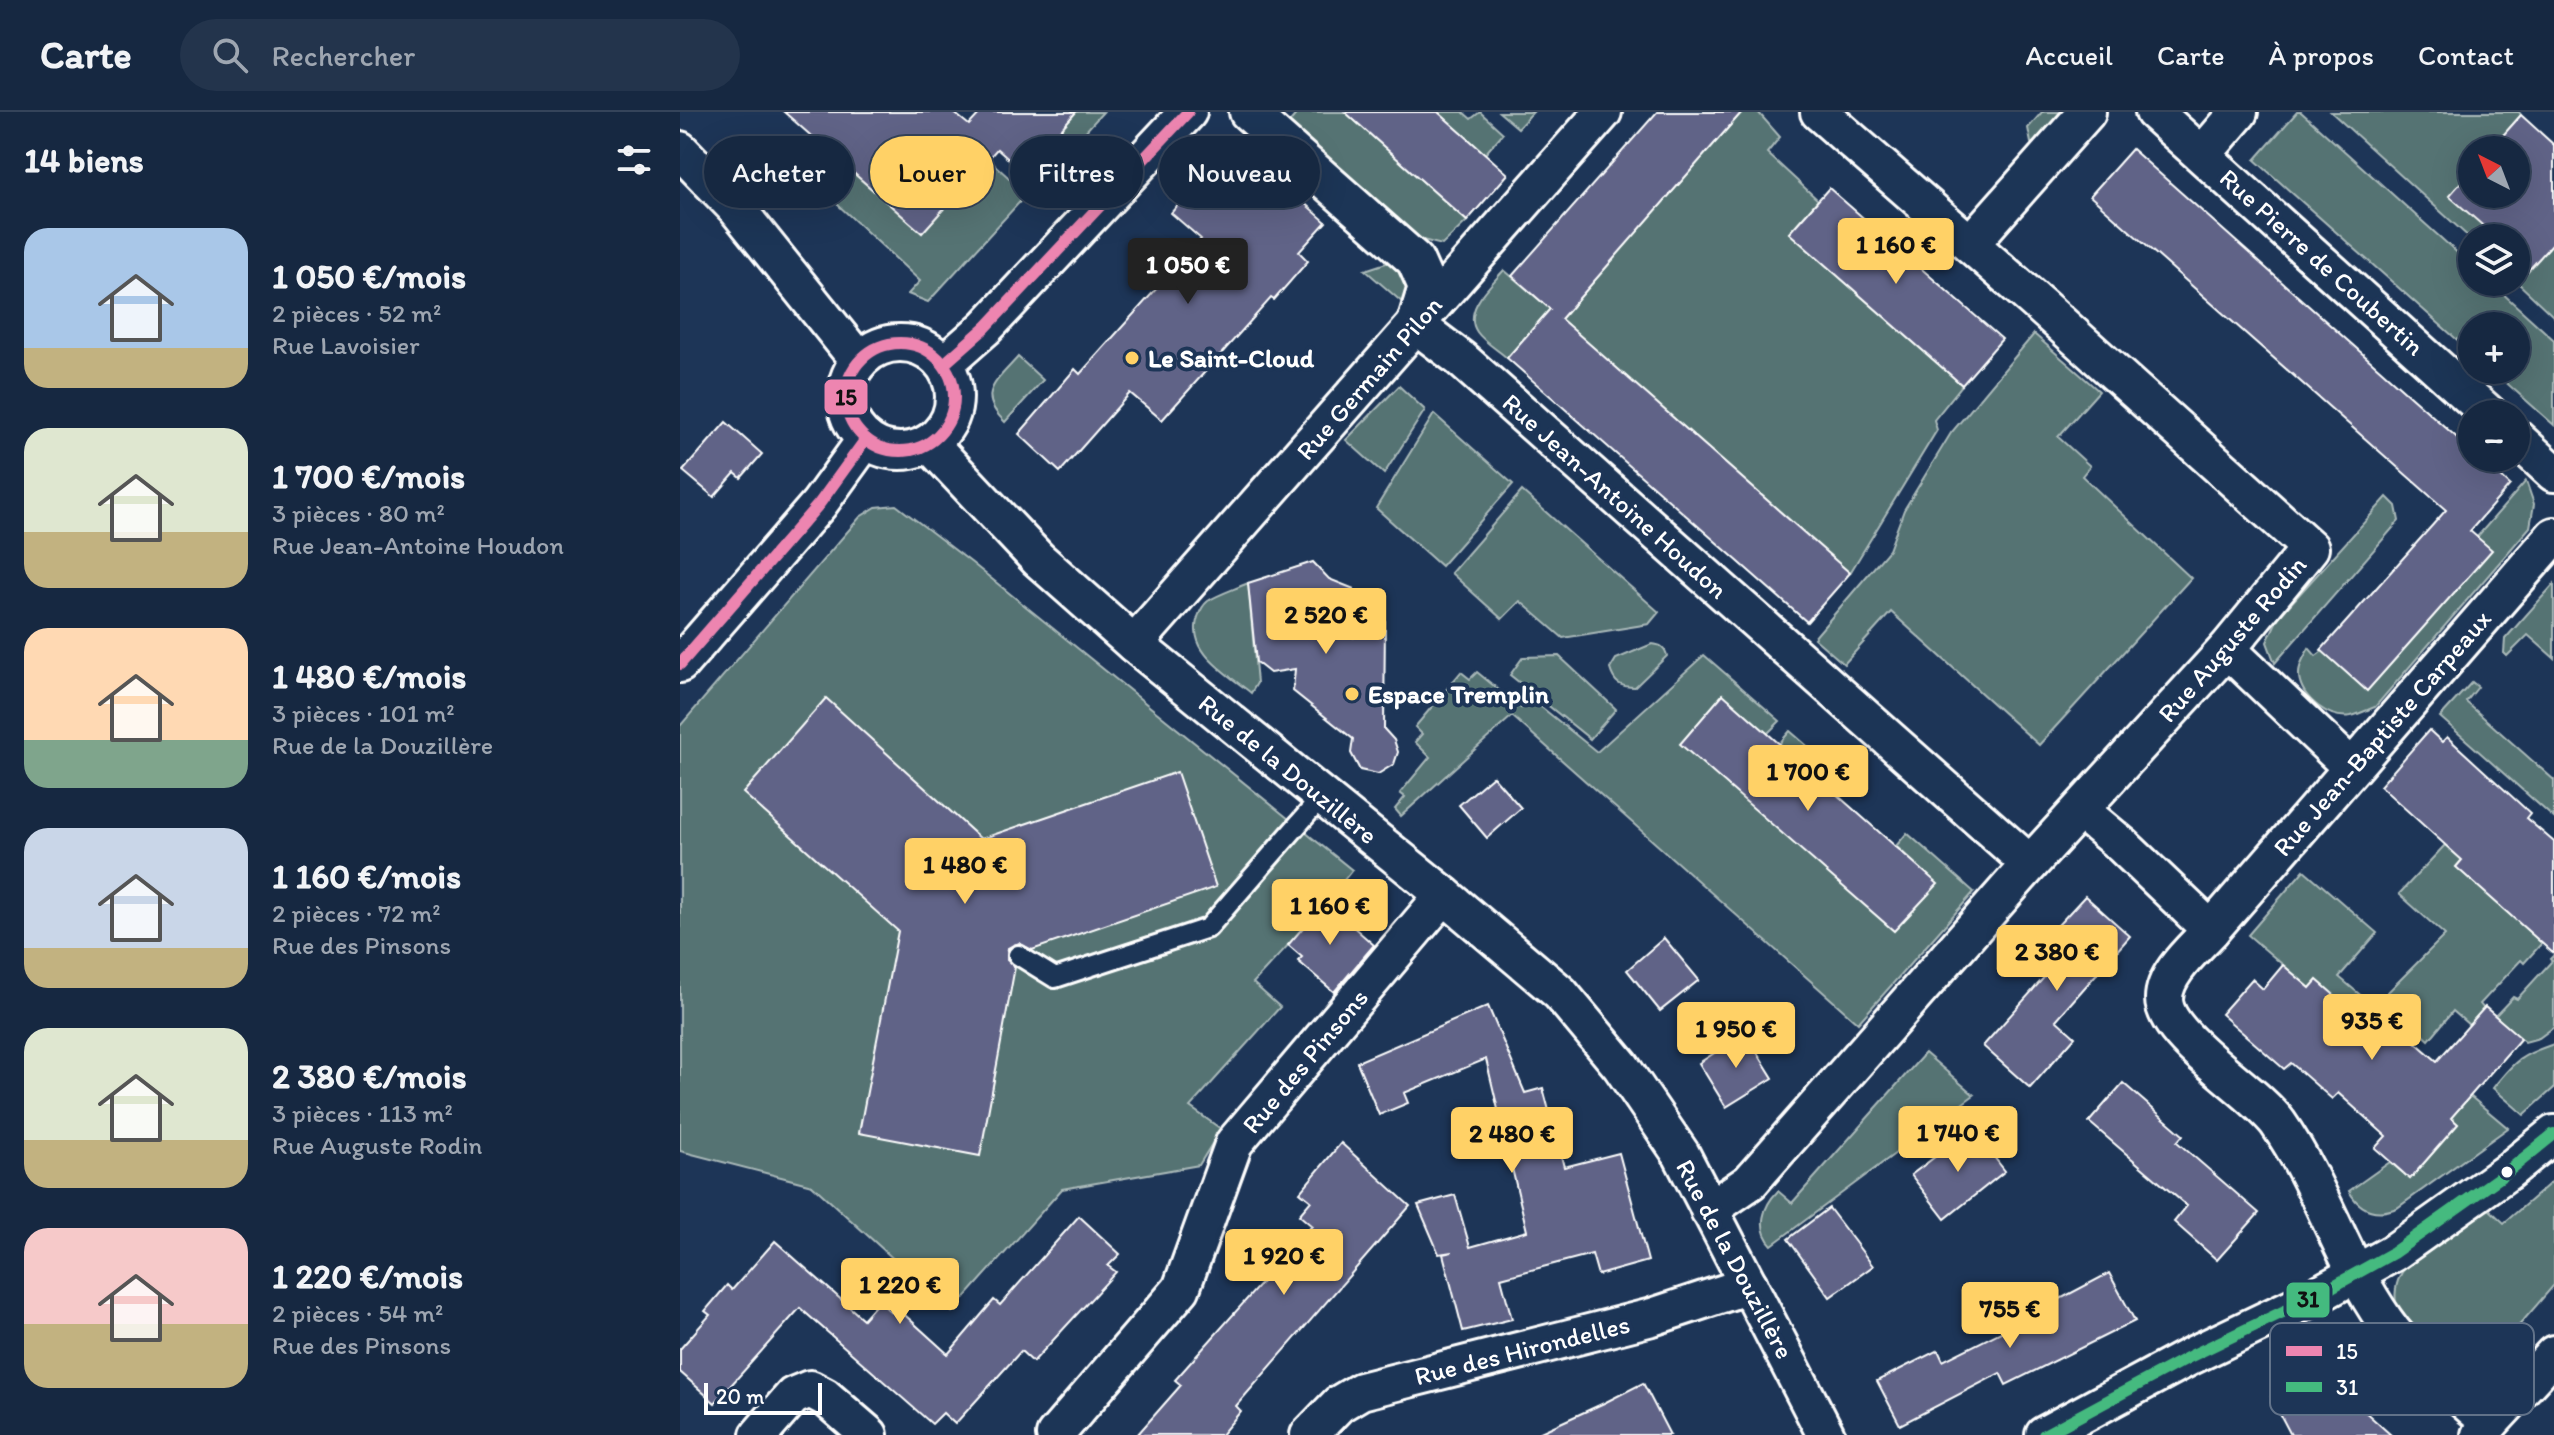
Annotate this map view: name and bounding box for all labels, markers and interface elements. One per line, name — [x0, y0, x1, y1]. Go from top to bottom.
search box — [180, 19, 740, 91]
text: Carte — [40, 32, 132, 78]
icon: search — [208, 33, 252, 77]
text: Rechercher — [272, 37, 415, 74]
text: Accueil — [2025, 38, 2113, 72]
text: Carte — [2157, 38, 2225, 72]
text: À propos — [2269, 38, 2374, 72]
text: Contact — [2418, 38, 2514, 72]
chip: Acheter — [704, 136, 854, 208]
chip: Louer — [870, 136, 994, 208]
chip: Filtres — [1010, 136, 1143, 208]
chip: Nouveau — [1159, 136, 1320, 208]
north arrow — [2458, 136, 2530, 208]
map controls — [2458, 136, 2530, 472]
icon: filters — [612, 138, 656, 182]
text: 14 biens — [24, 140, 144, 181]
street label: Rue Pierre de Coubertin — [2213, 162, 2431, 362]
pin: 1 160 € — [1822, 218, 1970, 286]
button: layers — [2458, 224, 2530, 296]
text: 1 160 € — [1856, 228, 1936, 260]
pin: 1 050 € — [1114, 238, 1262, 306]
text: 1 050 € — [1146, 248, 1230, 280]
text: 1 050 €/mois — [272, 256, 466, 297]
icon: home — [88, 260, 184, 356]
street label: Rue Germain Pilon — [1289, 289, 1449, 467]
text: 2 pièces · 52 m² — [272, 297, 441, 329]
button: + — [2458, 312, 2530, 384]
text: Rue Lavoisier — [272, 329, 420, 361]
place label: Le Saint-Cloud — [1148, 342, 1315, 374]
marker: Le Saint-Cloud — [1123, 349, 1141, 367]
line badge: 15 — [823, 378, 869, 416]
text: 15 — [835, 384, 857, 411]
street label: Rue Jean-Antoine Houdon — [1496, 386, 1734, 606]
button: − — [2458, 400, 2530, 472]
text: 1 700 €/mois — [272, 456, 465, 497]
icon: home — [88, 460, 184, 556]
text: 3 pièces · 80 m² — [272, 497, 445, 529]
text: Rue Jean-Antoine Houdon — [272, 529, 564, 561]
street label: Rue Auguste Rodin — [2151, 549, 2313, 729]
pin: 2 520 € — [1252, 588, 1400, 656]
text: 2 520 € — [1284, 598, 1368, 630]
street label: Rue Jean-Baptiste Carpeaux — [2266, 603, 2498, 863]
text: 1 480 €/mois — [272, 656, 466, 697]
icon: home — [88, 660, 184, 756]
place label: Espace Tremplin — [1368, 678, 1549, 710]
marker: Espace Tremplin — [1343, 685, 1361, 703]
street label: Rue de la Douzillère — [1192, 687, 1384, 851]
text: 3 pièces · 101 m² — [272, 697, 455, 729]
text: Rue de la Douzillère — [272, 729, 493, 761]
pin: 1 700 € — [1734, 745, 1882, 813]
text: 1 700 € — [1766, 755, 1850, 787]
pin: 1 480 € — [891, 838, 1039, 906]
text: 1 480 € — [923, 848, 1007, 880]
text: 1 160 €/mois — [272, 856, 461, 897]
icon: home — [88, 860, 184, 956]
pin: 1 160 € — [1256, 879, 1404, 947]
text: 1 160 € — [1290, 889, 1370, 921]
text: 2 pièces · 72 m² — [272, 897, 441, 929]
pin: 2 380 € — [1983, 925, 2131, 993]
text: Rue des Pinsons — [272, 929, 451, 961]
text: 2 380 € — [2015, 935, 2099, 967]
street label: Rue des Pinsons — [1235, 982, 1375, 1140]
pin: 935 € — [2316, 994, 2428, 1062]
pin: 1 950 € — [1662, 1002, 1810, 1070]
text: 935 € — [2341, 1004, 2403, 1036]
text: 1 950 € — [1695, 1012, 1777, 1044]
text: 2 380 €/mois — [272, 1056, 467, 1097]
icon: home — [88, 1060, 184, 1156]
text: 3 pièces · 113 m² — [272, 1097, 453, 1129]
pin: 1 740 € — [1884, 1106, 2032, 1174]
pin: 2 480 € — [1438, 1107, 1586, 1175]
text: 1 740 € — [1916, 1116, 2000, 1148]
text: 2 480 € — [1469, 1117, 1555, 1149]
text: Rue Auguste Rodin — [272, 1129, 482, 1161]
street label: Rue de la Douzillère — [1669, 1154, 1801, 1364]
unlabelled marker — [2499, 1164, 2515, 1180]
pin: 1 920 € — [1210, 1229, 1358, 1297]
text: 1 920 € — [1243, 1239, 1325, 1271]
text: 1 220 €/mois — [272, 1256, 463, 1297]
pin: 1 220 € — [826, 1258, 974, 1326]
icon: home — [88, 1260, 184, 1356]
text: 1 220 € — [859, 1268, 941, 1300]
line badge: 31 — [2285, 1281, 2331, 1319]
pin: 755 € — [1954, 1282, 2066, 1350]
text: 31 — [2297, 1286, 2320, 1313]
text: 755 € — [1980, 1292, 2040, 1324]
text: 2 pièces · 54 m² — [272, 1297, 443, 1329]
street label: Rue des Hirondelles — [1411, 1308, 1633, 1392]
legend — [2270, 1323, 2534, 1415]
text: Rue des Pinsons — [272, 1329, 451, 1361]
text: 15 — [2336, 1338, 2358, 1365]
text: 31 — [2336, 1374, 2358, 1401]
scale bar — [704, 1379, 822, 1415]
text: 20 m — [716, 1383, 765, 1410]

